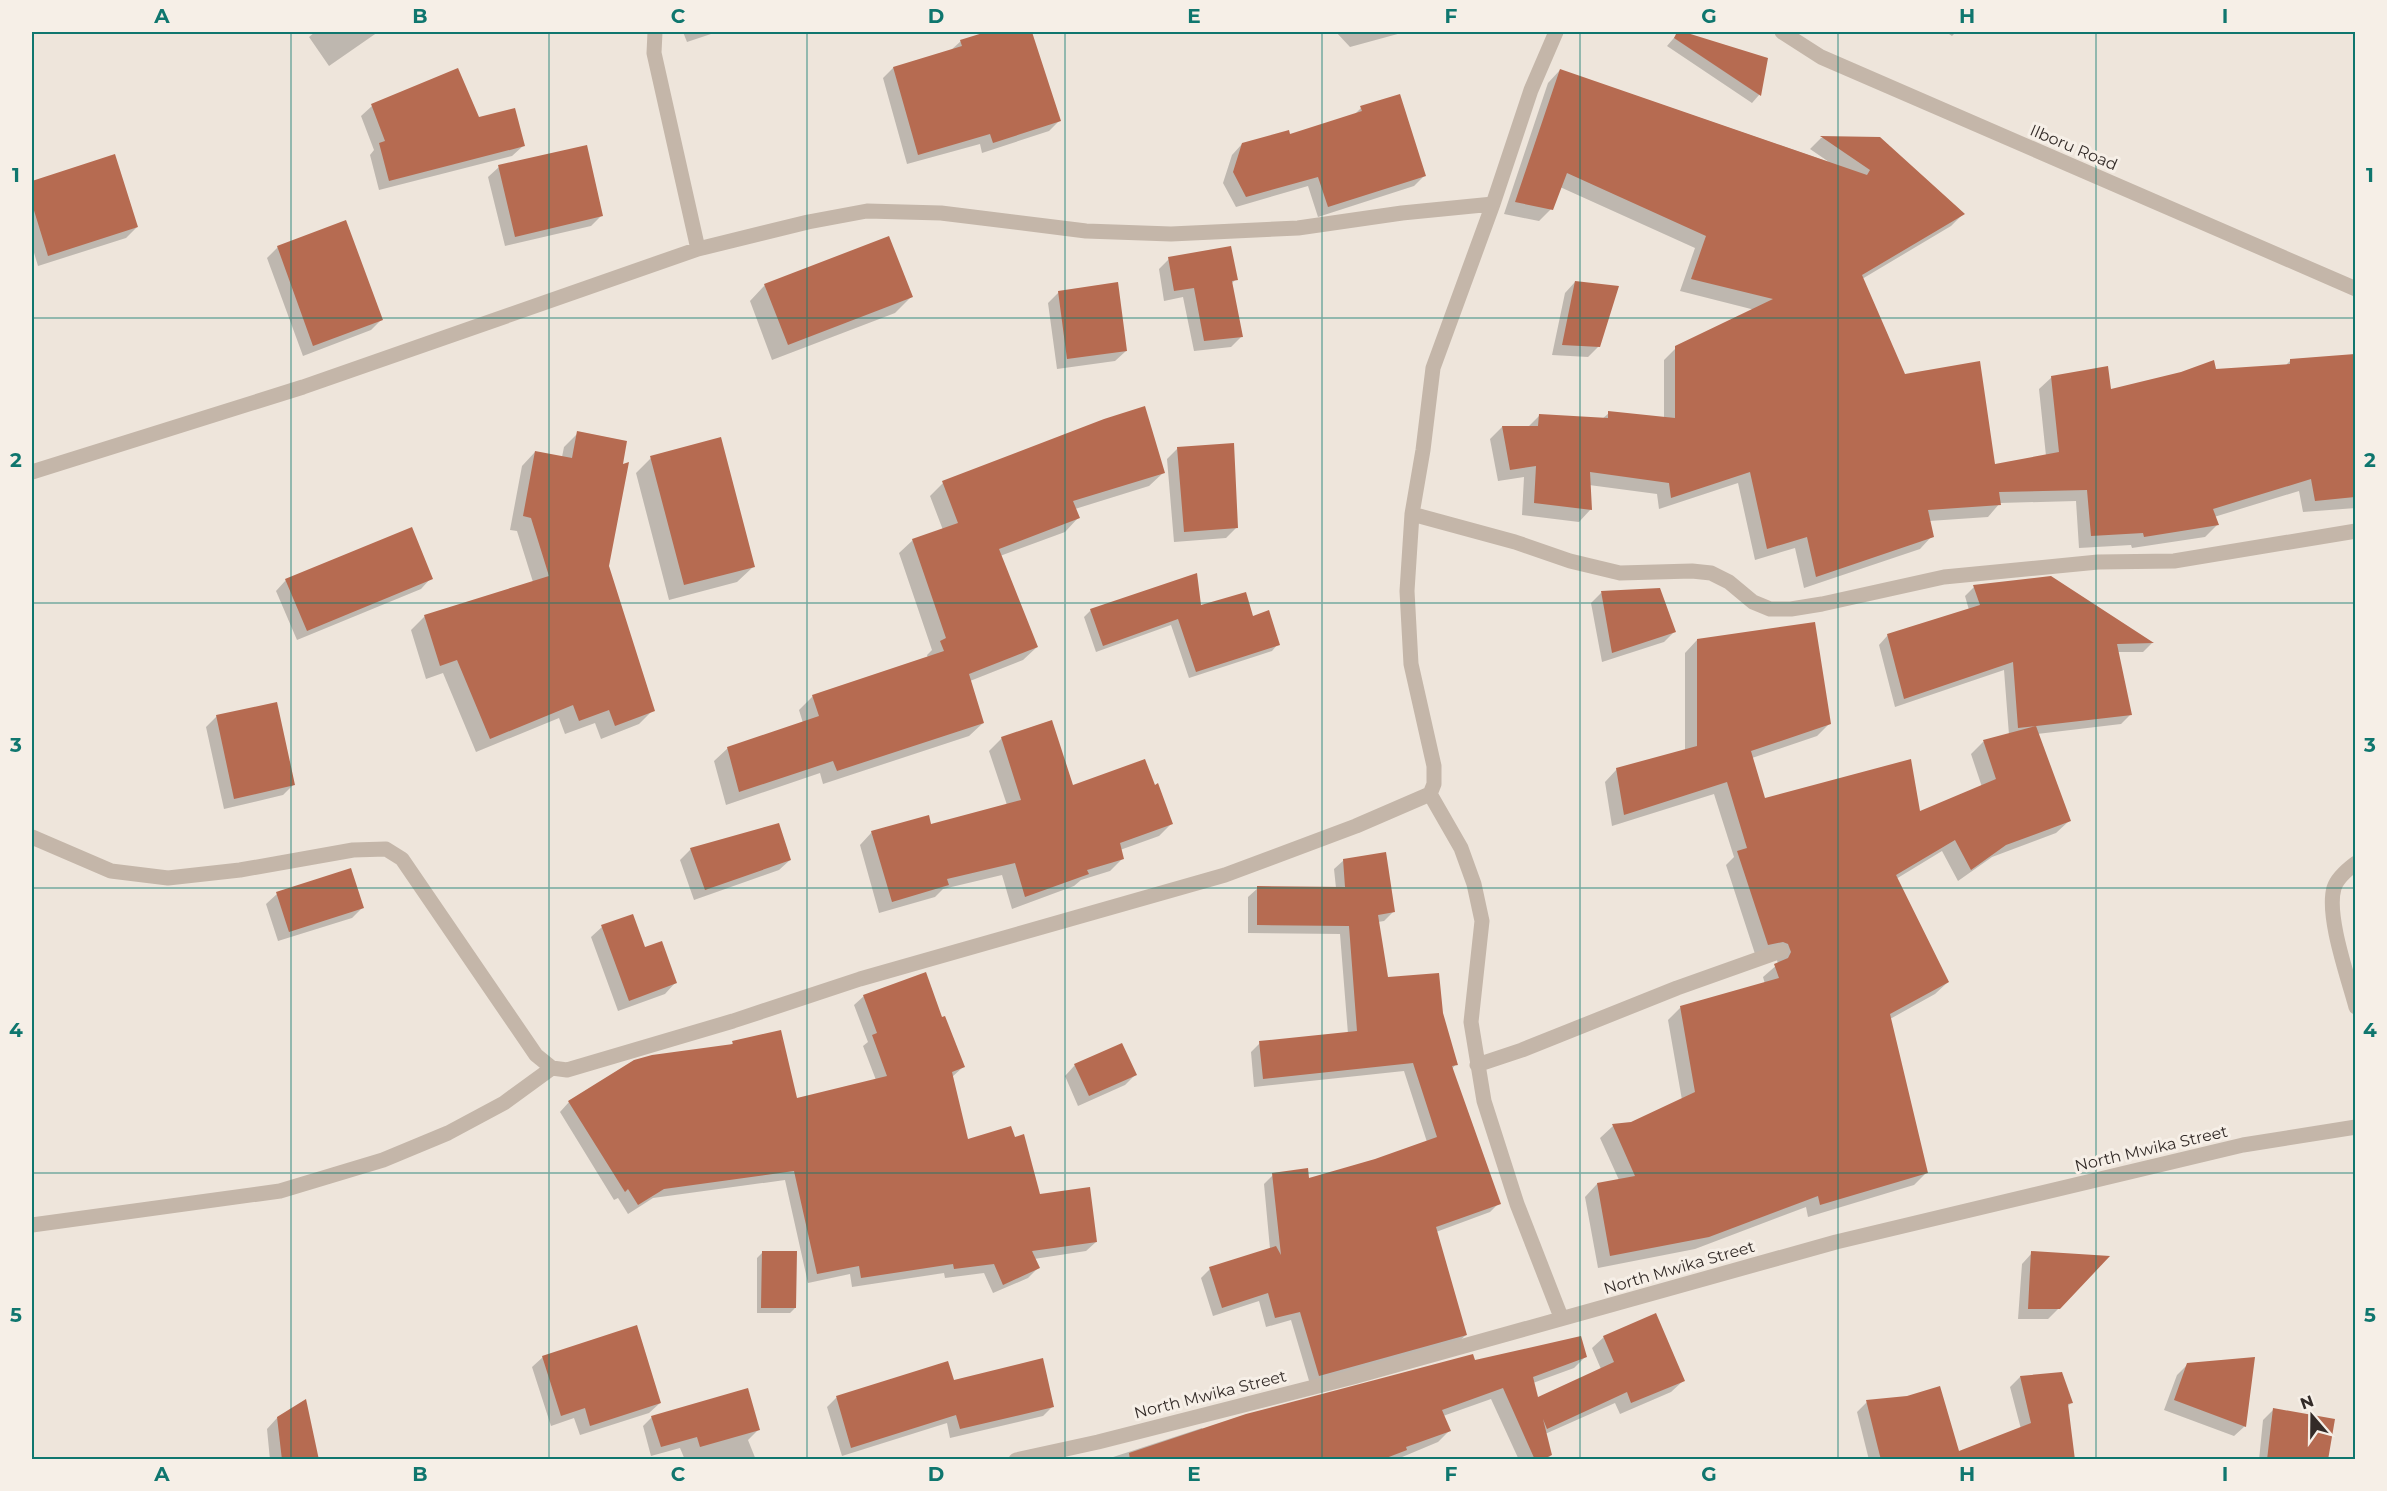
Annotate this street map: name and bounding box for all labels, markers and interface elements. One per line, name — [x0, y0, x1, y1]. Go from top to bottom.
text: A — [153, 4, 170, 28]
text: B — [412, 4, 428, 28]
text: C — [671, 4, 686, 28]
text: D — [928, 4, 944, 28]
text: E — [1187, 4, 1201, 28]
text: F — [1445, 4, 1458, 28]
text: G — [1701, 4, 1717, 28]
text: H — [1959, 4, 1975, 28]
text: I — [2222, 4, 2228, 28]
street label: Ilboru Road — [2027, 121, 2120, 174]
text: 1 — [12, 163, 20, 187]
text: 1 — [2366, 163, 2374, 187]
text: 2 — [10, 448, 22, 472]
text: 2 — [2364, 448, 2376, 472]
text: 3 — [9, 733, 22, 757]
text: 3 — [2363, 733, 2376, 757]
text: 4 — [9, 1018, 23, 1042]
text: 4 — [2363, 1018, 2377, 1042]
street label: North Mwika Street — [2073, 1122, 2230, 1175]
street label: North Mwika Street — [1601, 1237, 1757, 1298]
text: 5 — [10, 1303, 22, 1327]
text: 5 — [2364, 1303, 2376, 1327]
street label: North Mwika Street — [1132, 1366, 1289, 1423]
north arrow — [2282, 1386, 2342, 1446]
text: N — [2298, 1391, 2316, 1414]
text: A — [153, 1462, 170, 1486]
text: B — [412, 1462, 428, 1486]
text: C — [671, 1462, 686, 1486]
text: D — [928, 1462, 944, 1486]
text: E — [1187, 1462, 1201, 1486]
text: F — [1445, 1462, 1458, 1486]
text: G — [1701, 1462, 1717, 1486]
text: H — [1959, 1462, 1975, 1486]
text: I — [2222, 1462, 2228, 1486]

